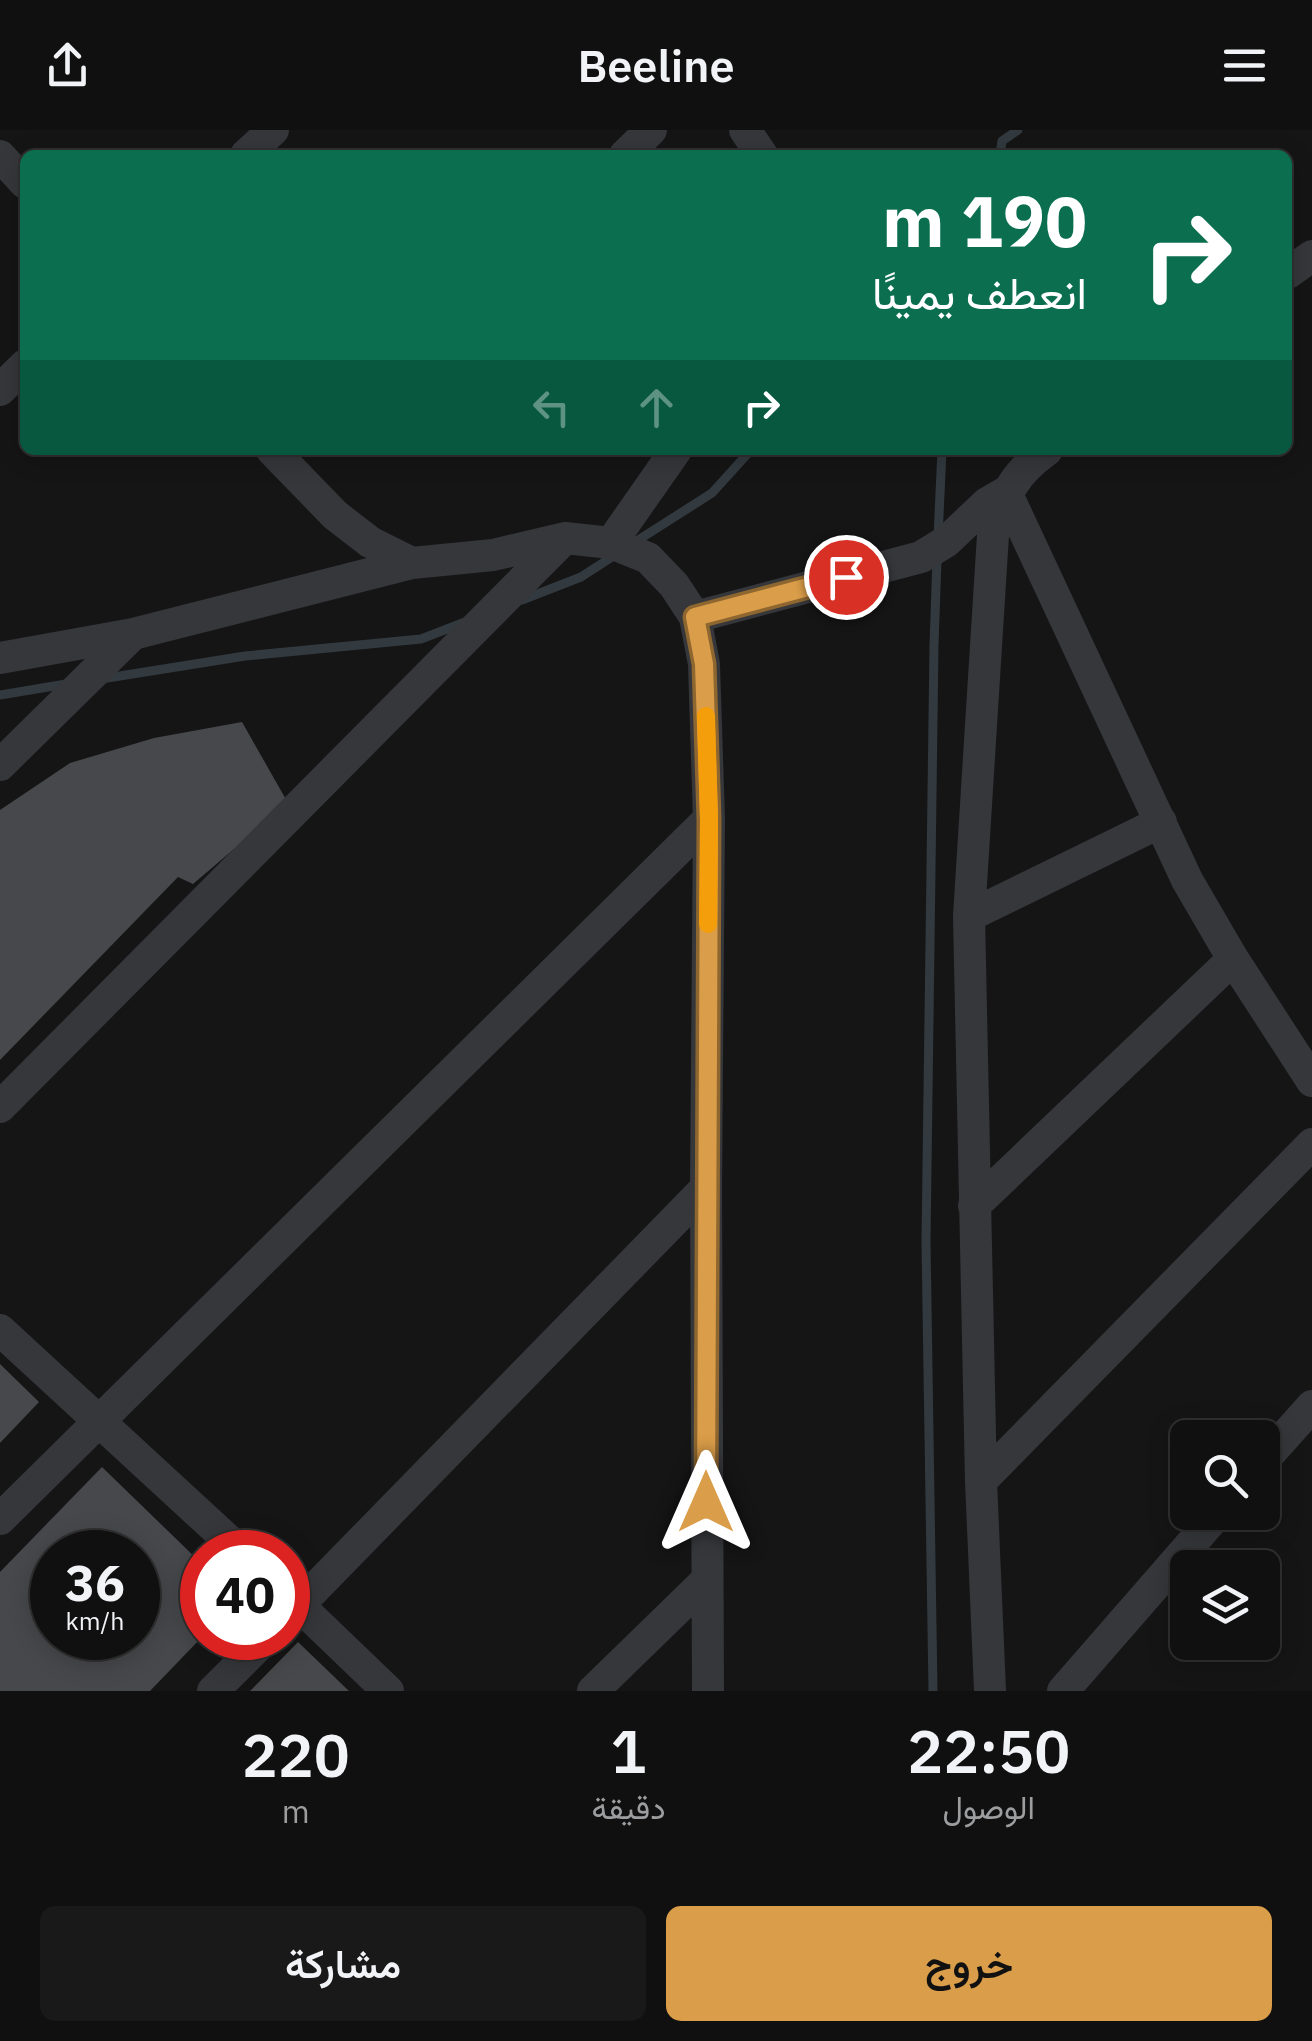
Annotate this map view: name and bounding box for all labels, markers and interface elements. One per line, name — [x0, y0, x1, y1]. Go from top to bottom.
text: Beeline — [577, 36, 735, 94]
icon: share — [40, 38, 95, 93]
icon: menu — [1217, 38, 1272, 93]
text: 190 m — [882, 175, 1087, 266]
icon: right — [1122, 190, 1252, 320]
text: انعطف يمينًا — [872, 263, 1087, 321]
icon: left — [524, 380, 579, 435]
icon: ahead — [629, 380, 684, 435]
icon: right — [734, 380, 789, 435]
pin — [804, 535, 889, 620]
icon: arrive — [819, 550, 874, 605]
map controls — [1170, 1420, 1280, 1660]
button: search — [1170, 1420, 1280, 1530]
position arrow — [654, 1450, 758, 1554]
speed limit sign: 40 — [180, 1530, 310, 1660]
text: 36 — [65, 1550, 125, 1615]
button: layers — [1170, 1550, 1280, 1660]
text: km/h — [66, 1604, 124, 1637]
text: 1 — [610, 1711, 646, 1790]
text: 22:50 — [907, 1711, 1070, 1790]
text: 220 — [242, 1715, 350, 1794]
text: دقيقة — [591, 1786, 665, 1828]
text: الوصول — [943, 1786, 1035, 1828]
text: m — [282, 1790, 310, 1832]
button: مشاركة — [40, 1906, 646, 2021]
button: خروج — [666, 1906, 1272, 2021]

